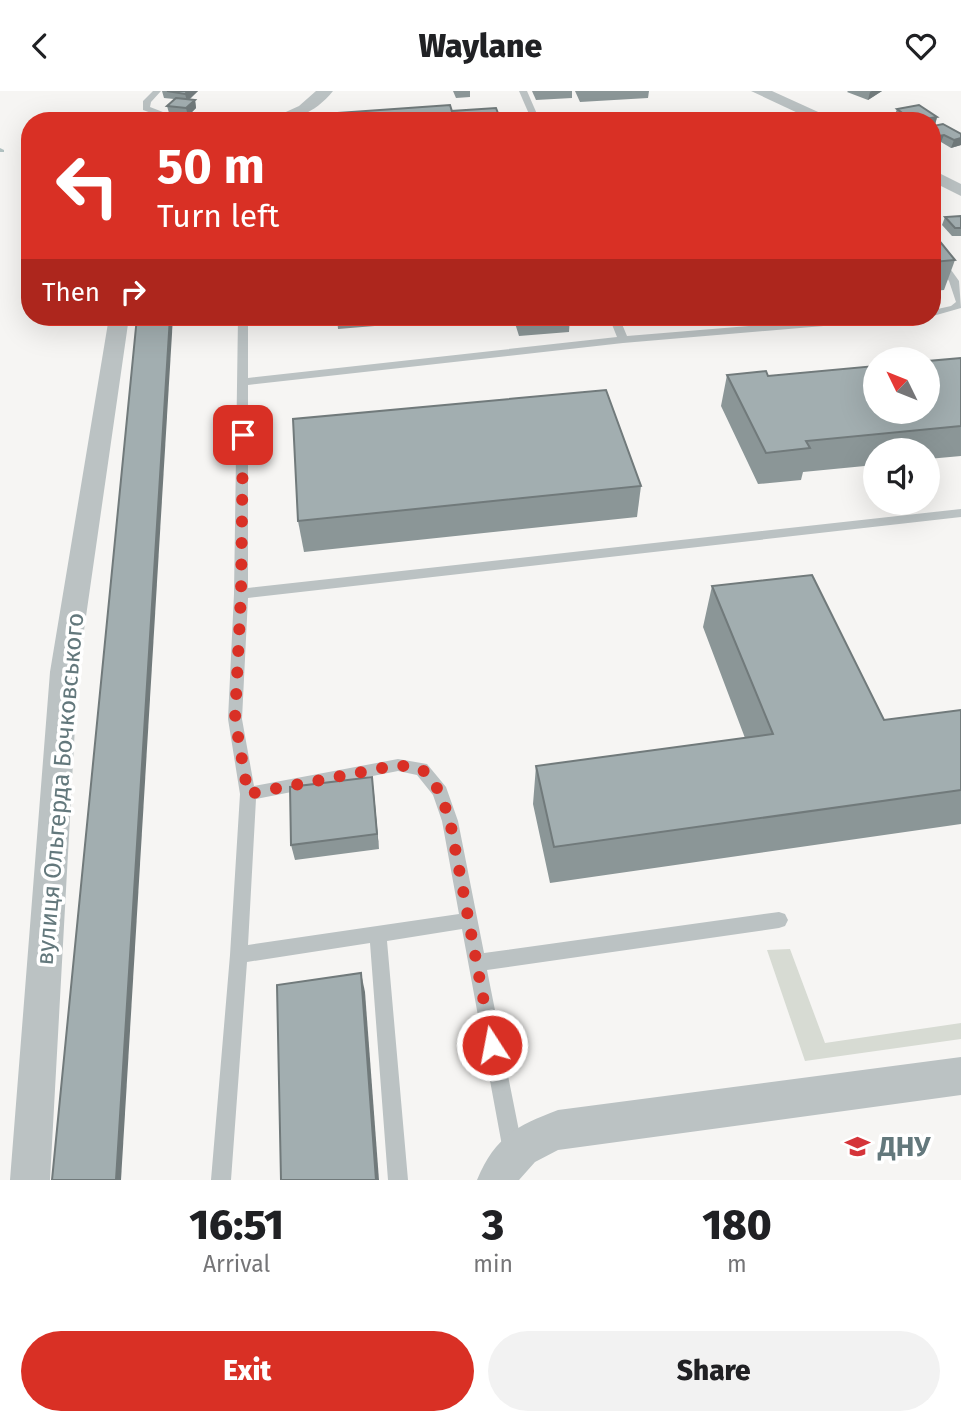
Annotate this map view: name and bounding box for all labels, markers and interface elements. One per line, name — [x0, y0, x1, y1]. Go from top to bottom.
icon: back — [21, 27, 59, 65]
text: Waylane — [419, 27, 542, 65]
icon: heart — [902, 27, 940, 65]
text: 50 m — [157, 137, 265, 196]
icon: left — [42, 140, 133, 231]
text: Turn left — [157, 197, 279, 235]
icon: right — [114, 273, 152, 311]
text: Then — [42, 277, 100, 308]
north arrow — [863, 347, 940, 423]
map controls — [863, 347, 940, 515]
pin — [213, 405, 273, 465]
icon: arrive — [224, 416, 262, 454]
button: sound — [863, 438, 940, 515]
street label: вулиця Ольгерда Бочковського — [31, 612, 89, 966]
position arrow — [455, 1008, 529, 1082]
place label: ДНУ — [877, 1130, 931, 1163]
school or university icon: ДНУ — [844, 1132, 872, 1160]
text: 16:51 — [189, 1200, 284, 1250]
text: 3 — [482, 1200, 504, 1250]
text: 180 — [702, 1200, 772, 1250]
text: Arrival — [203, 1250, 270, 1278]
text: min — [473, 1250, 513, 1278]
text: m — [727, 1250, 747, 1278]
button: Exit — [21, 1331, 474, 1411]
button: Share — [488, 1331, 940, 1411]

